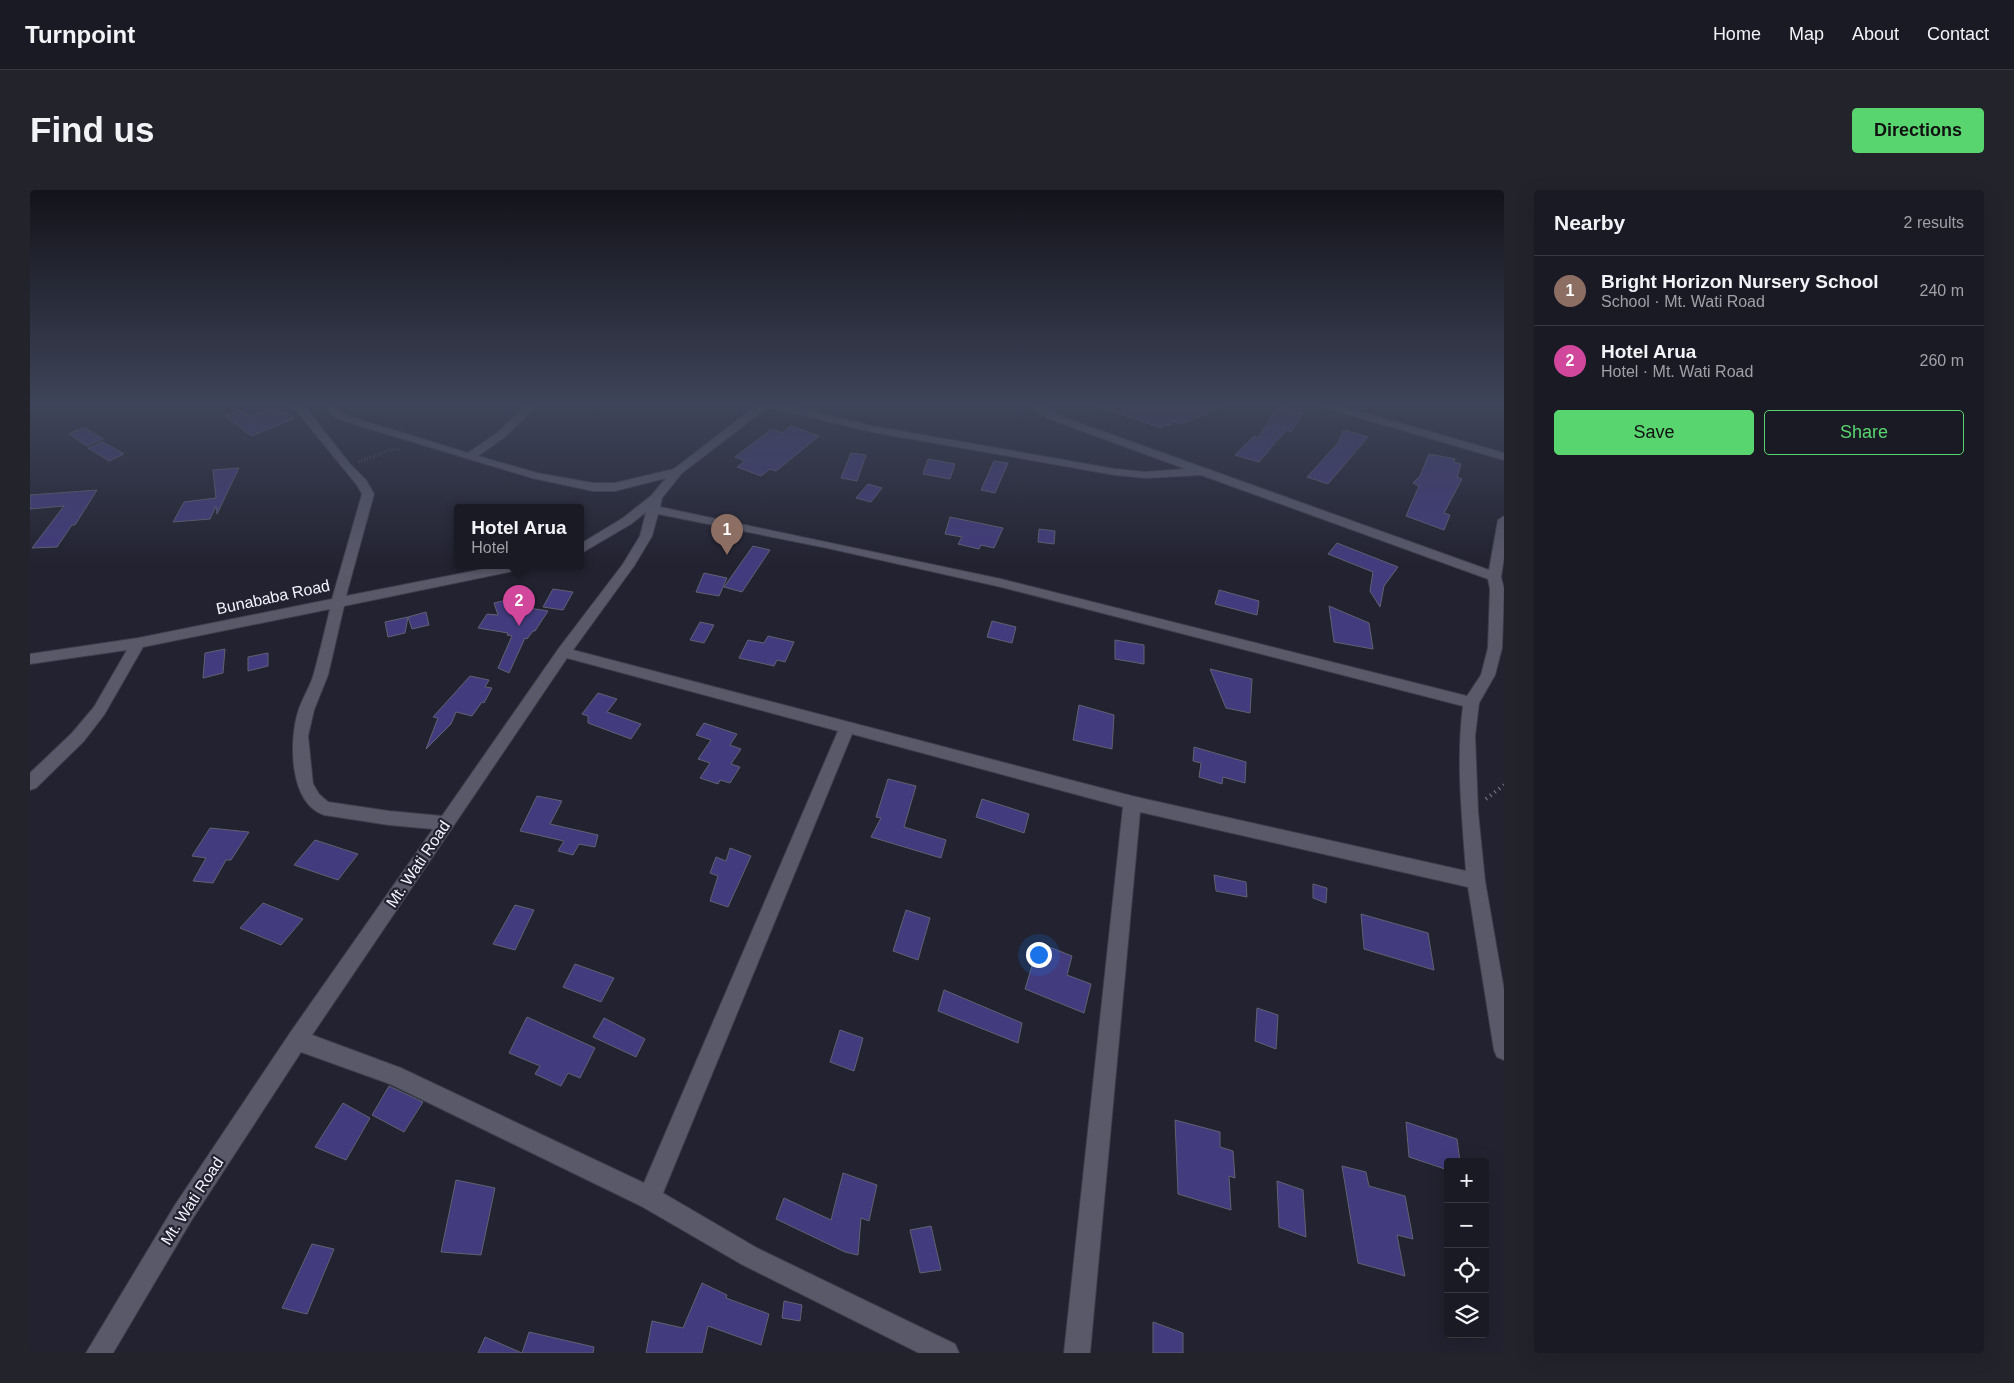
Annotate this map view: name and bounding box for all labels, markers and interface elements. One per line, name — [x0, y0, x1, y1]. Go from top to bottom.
text: Turnpoint — [25, 21, 135, 48]
text: Home — [1713, 24, 1761, 44]
text: Map — [1789, 24, 1824, 44]
text: About — [1852, 24, 1899, 44]
text: Contact — [1927, 24, 1989, 44]
button: Directions — [1852, 108, 1984, 153]
text: Find us — [30, 110, 154, 149]
text: Nearby — [1554, 211, 1625, 234]
text: 2 results — [1904, 214, 1964, 231]
text: Bright Horizon Nursery School — [1601, 271, 1879, 292]
text: 1 — [1566, 282, 1574, 299]
text: 240 m — [1920, 282, 1964, 299]
text: School · Mt. Wati Road — [1601, 293, 1765, 310]
text: Hotel Arua — [1601, 341, 1696, 362]
text: 2 — [1566, 352, 1574, 369]
text: 260 m — [1920, 352, 1964, 369]
text: Hotel · Mt. Wati Road — [1601, 363, 1753, 380]
button: Save — [1554, 410, 1754, 455]
button: Share — [1764, 410, 1964, 455]
popup — [454, 504, 584, 569]
pin: 1 — [711, 514, 743, 555]
text: Hotel Arua — [471, 517, 567, 538]
text: Hotel — [471, 539, 509, 556]
street label: Bunababa Road — [215, 577, 331, 617]
pin: 2 — [503, 585, 535, 626]
street label: Mt. Wati Road — [383, 817, 453, 911]
your location — [1026, 942, 1052, 968]
street label: Mt. Wati Road — [157, 1154, 227, 1248]
map controls — [1444, 1158, 1489, 1338]
button: + — [1444, 1158, 1489, 1203]
button: − — [1444, 1203, 1489, 1248]
button: locate — [1444, 1248, 1489, 1293]
button: layers — [1444, 1293, 1489, 1338]

